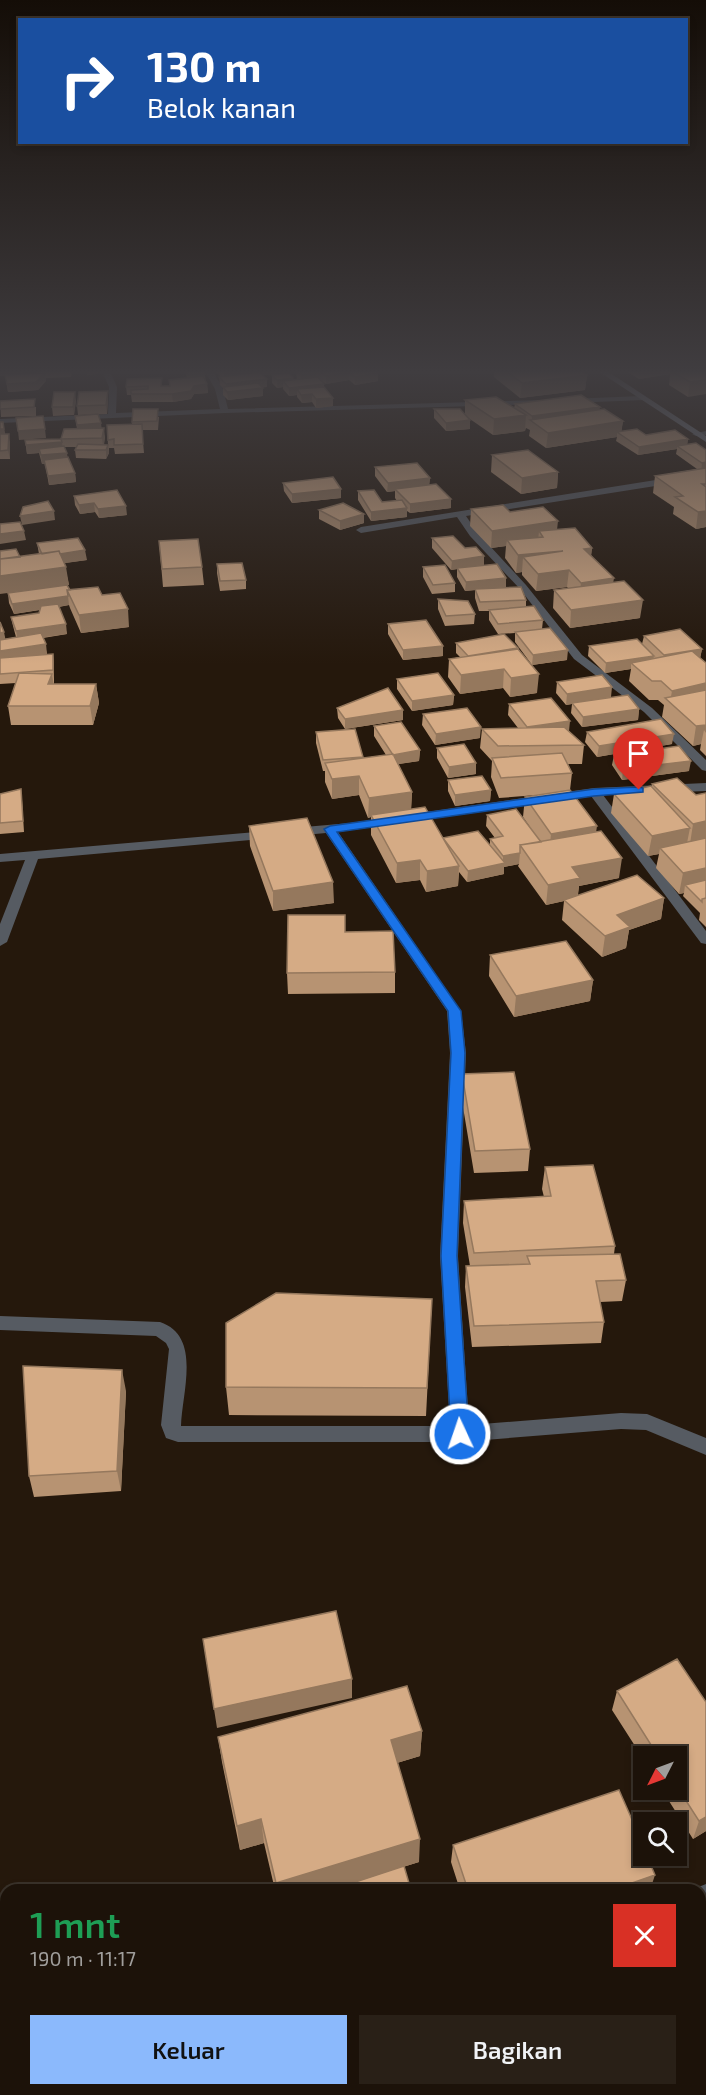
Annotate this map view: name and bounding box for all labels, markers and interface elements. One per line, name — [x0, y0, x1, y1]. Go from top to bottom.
text: 130 m — [147, 40, 262, 90]
icon: right — [48, 42, 126, 120]
text: Belok kanan — [147, 91, 296, 123]
pin — [613, 728, 664, 790]
icon: arrive — [622, 737, 655, 770]
position arrow — [428, 1402, 492, 1466]
north arrow — [633, 1746, 687, 1800]
map controls — [633, 1746, 687, 1866]
button: search — [633, 1812, 687, 1866]
text: 1 mnt — [30, 1902, 120, 1945]
button: close — [613, 1904, 676, 1967]
text: 190 m · 11:17 — [30, 1946, 136, 1970]
button: Keluar — [30, 2015, 347, 2084]
button: Bagikan — [359, 2015, 676, 2084]

